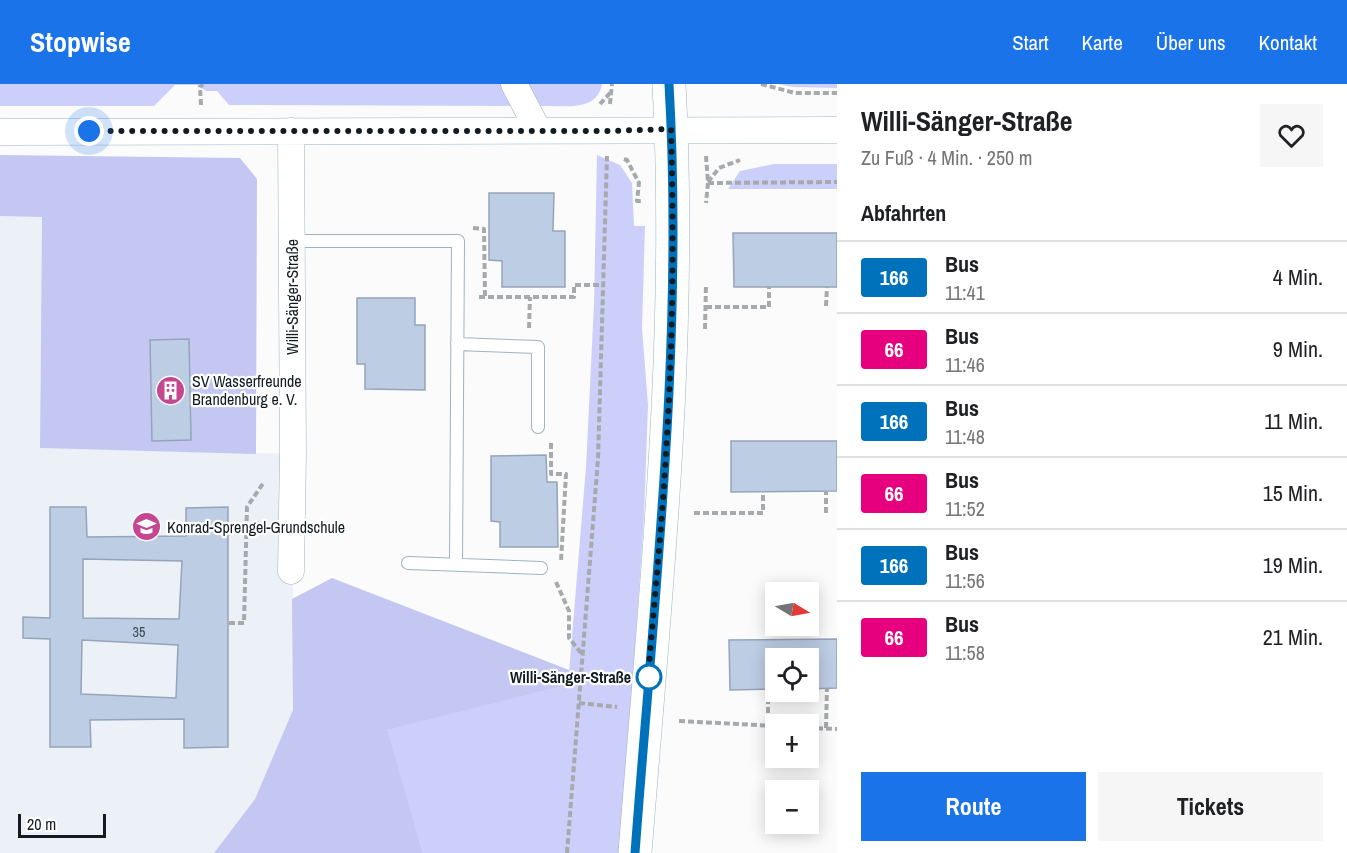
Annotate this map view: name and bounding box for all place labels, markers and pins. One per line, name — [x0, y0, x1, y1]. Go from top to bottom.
place label: SV Wasserfreunde Brandenburg e. V. — [192, 370, 302, 410]
building icon: SV Wasserfreunde Brandenburg e. V. — [155, 374, 187, 406]
school or university icon: Konrad-Sprengel-Grundschule — [130, 511, 162, 543]
place label: Konrad-Sprengel-Grundschule — [167, 516, 345, 538]
marker: Willi-Sänger-Straße — [636, 664, 662, 690]
place label: Willi-Sänger-Straße — [510, 666, 631, 688]

